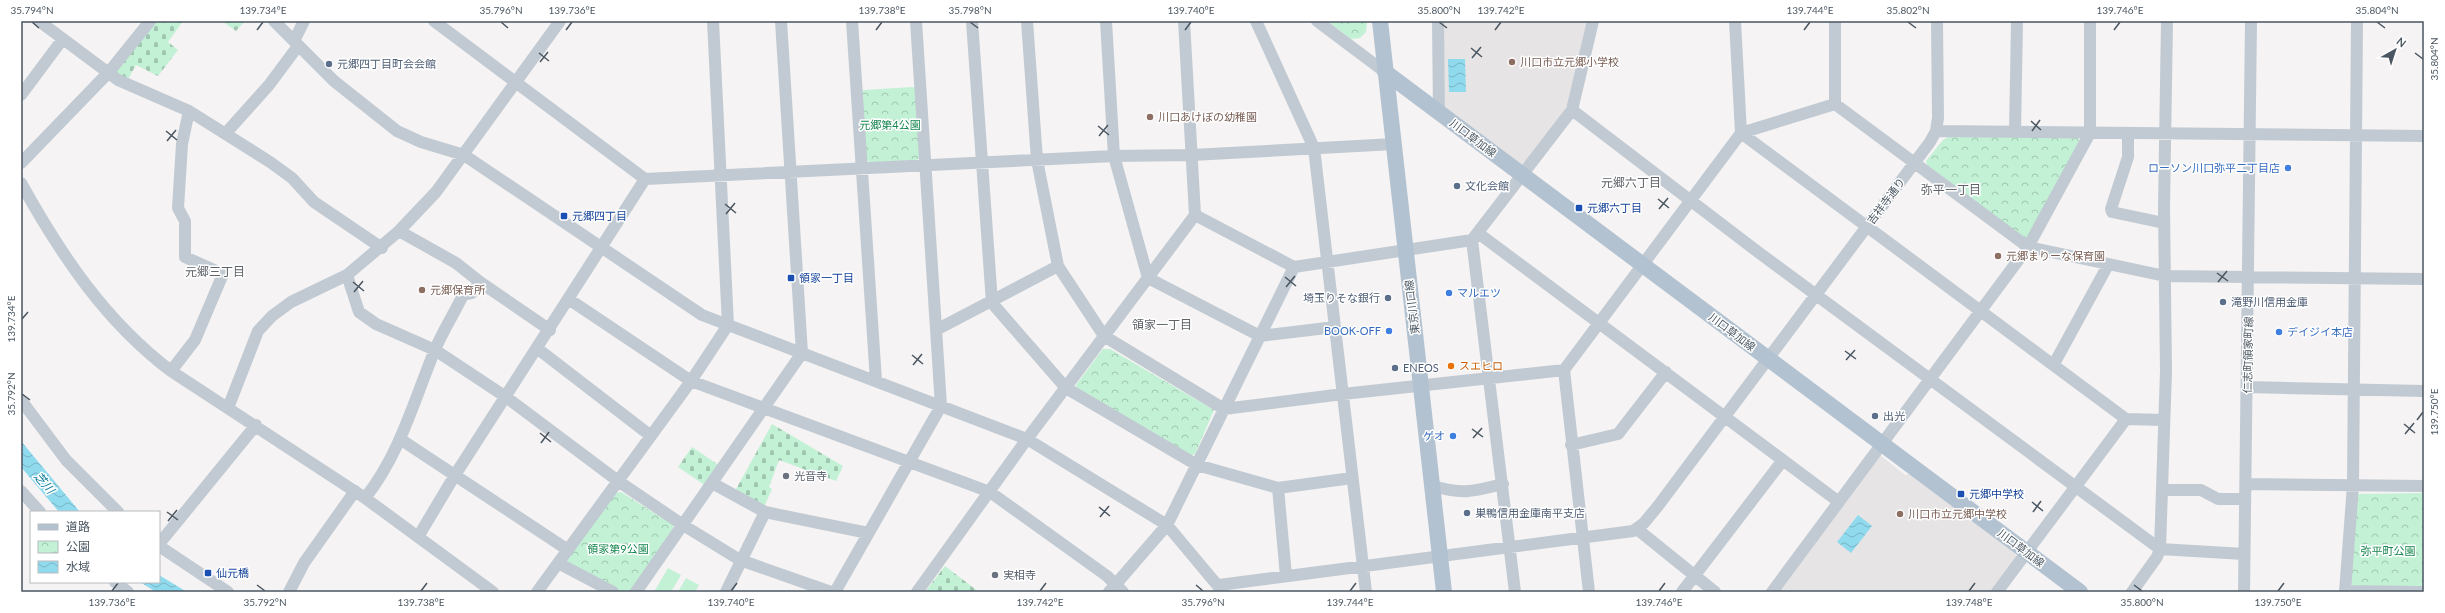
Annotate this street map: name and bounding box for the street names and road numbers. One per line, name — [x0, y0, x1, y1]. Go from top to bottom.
street label: 川口草加線 — [1447, 116, 1499, 159]
street label: 吉祥寺通り — [1864, 175, 1907, 227]
street label: 東京川口線 — [1402, 279, 1421, 335]
street label: 川口草加線 — [1706, 310, 1758, 353]
street label: 仁志町領家町線 — [2240, 316, 2255, 394]
street label: 川口草加線 — [1995, 526, 2047, 569]

